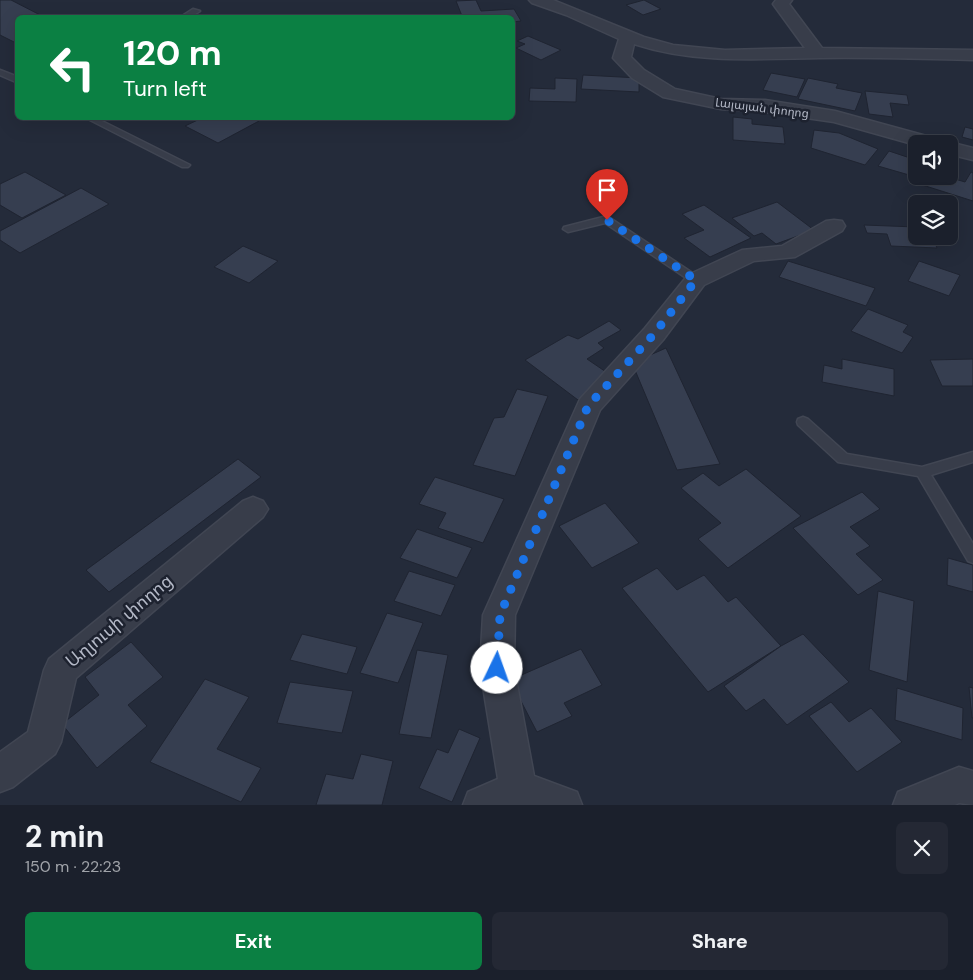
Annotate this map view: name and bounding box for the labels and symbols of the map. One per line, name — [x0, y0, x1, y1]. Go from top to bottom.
street label: Լալայան փողոց — [714, 94, 810, 122]
pin — [586, 169, 628, 220]
street label: Աղյուսի փողոց — [60, 569, 178, 673]
position arrow — [470, 641, 522, 693]

